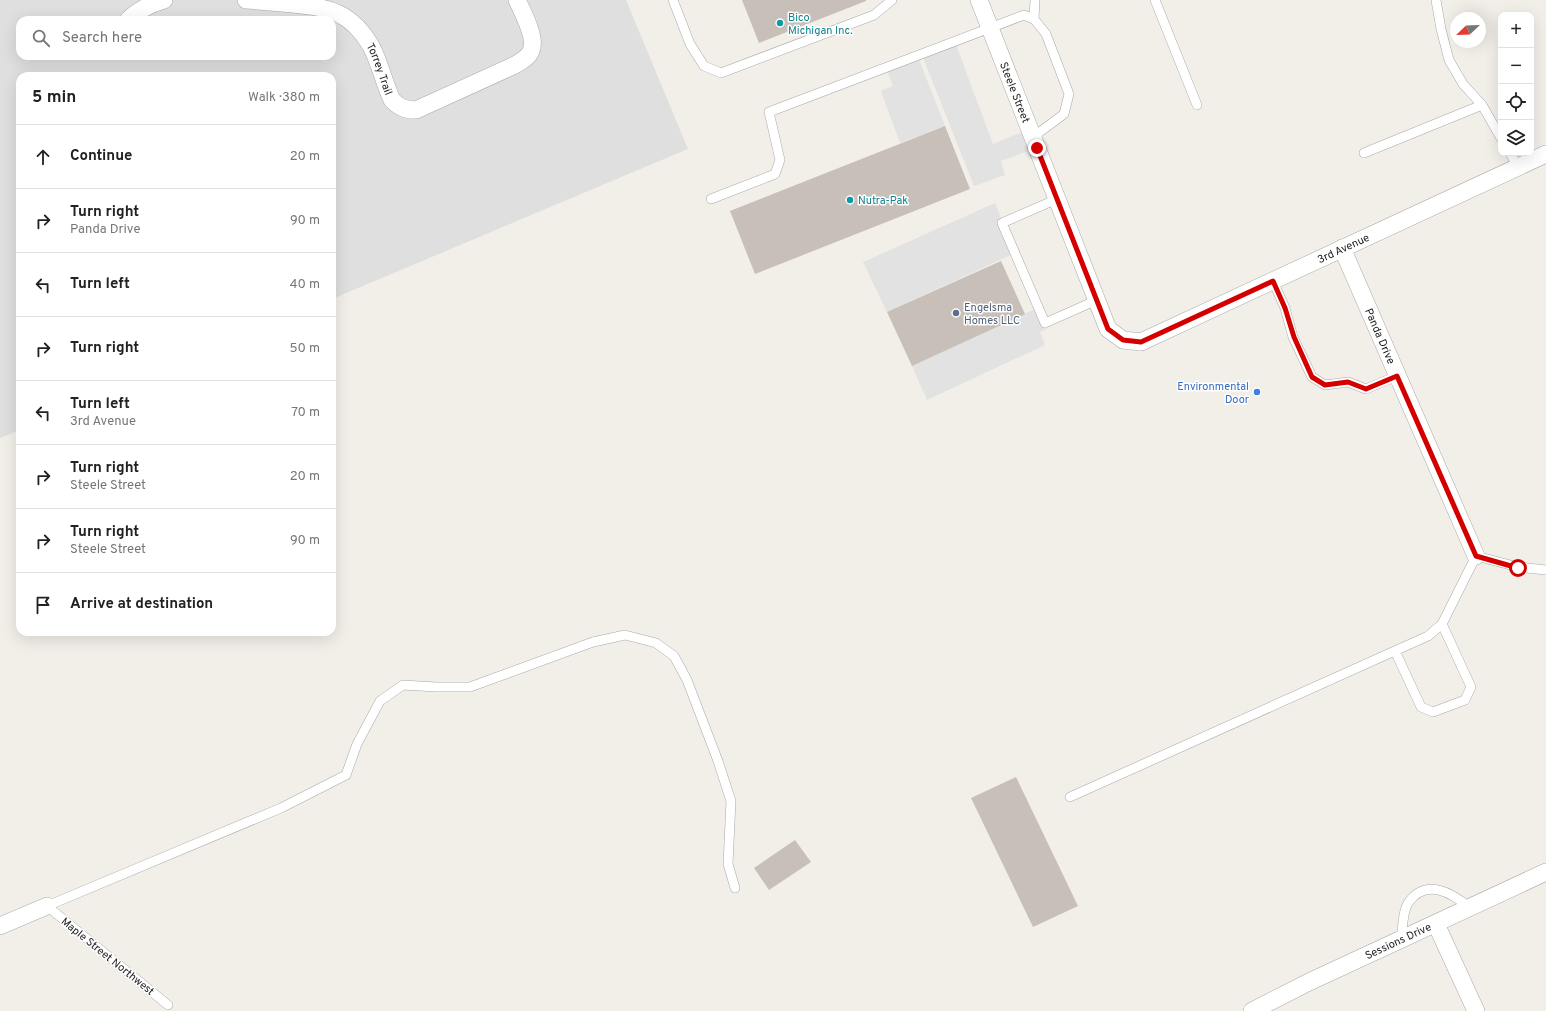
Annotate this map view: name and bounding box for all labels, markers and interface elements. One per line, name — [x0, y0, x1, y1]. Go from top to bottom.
place label: Bico Michigan Inc. — [788, 11, 853, 38]
north arrow — [1450, 12, 1486, 48]
map controls — [1498, 12, 1534, 156]
button: + — [1498, 12, 1534, 48]
search box — [16, 16, 336, 60]
marker: Bico Michigan Inc. — [775, 18, 785, 28]
icon: search — [30, 27, 52, 49]
text: Search here — [62, 29, 142, 48]
street label: Torrey Trail — [363, 41, 395, 97]
button: − — [1498, 48, 1534, 84]
street label: Steele Street — [996, 60, 1032, 125]
button: locate — [1498, 84, 1534, 120]
text: 5 min — [32, 87, 76, 109]
text: Walk · 380 m — [248, 90, 320, 106]
button: layers — [1498, 120, 1534, 156]
route end — [1028, 139, 1046, 157]
icon: ahead — [32, 146, 54, 168]
text: Continue — [70, 147, 132, 166]
text: 20 m — [290, 149, 320, 165]
place label: Nutra-Pak — [858, 194, 908, 208]
marker: Nutra-Pak — [845, 195, 855, 205]
text: Turn right — [70, 203, 139, 222]
icon: right — [32, 210, 54, 232]
text: 90 m — [290, 213, 320, 229]
text: Panda Drive — [70, 222, 140, 238]
street label: 3rd Avenue — [1315, 231, 1372, 267]
icon: left — [32, 274, 54, 296]
text: Turn left — [70, 275, 130, 294]
text: 40 m — [290, 277, 320, 293]
place label: Engelsma Homes LLC — [964, 301, 1020, 328]
street label: Panda Drive — [1361, 306, 1398, 367]
marker: Engelsma Homes LLC — [951, 308, 961, 318]
icon: right — [32, 338, 54, 360]
text: Turn right — [70, 339, 139, 358]
text: 50 m — [290, 341, 320, 357]
place label: Environmental Door — [1177, 380, 1250, 407]
marker: Environmental Door — [1252, 387, 1262, 397]
text: Turn left — [70, 395, 130, 414]
icon: left — [32, 402, 54, 424]
text: 70 m — [291, 405, 320, 421]
text: 3rd Avenue — [70, 414, 136, 430]
text: Turn right — [70, 459, 139, 478]
icon: right — [32, 466, 54, 488]
text: 20 m — [290, 469, 320, 485]
text: Steele Street — [70, 478, 146, 494]
text: Turn right — [70, 523, 139, 542]
icon: right — [32, 530, 54, 552]
text: 90 m — [290, 533, 320, 549]
text: Steele Street — [70, 542, 146, 558]
route start — [1509, 559, 1527, 577]
icon: arrive — [32, 594, 54, 616]
text: Arrive at destination — [70, 595, 213, 614]
street label: Maple Street Northwest — [58, 915, 157, 999]
street label: Sessions Drive — [1363, 920, 1434, 963]

